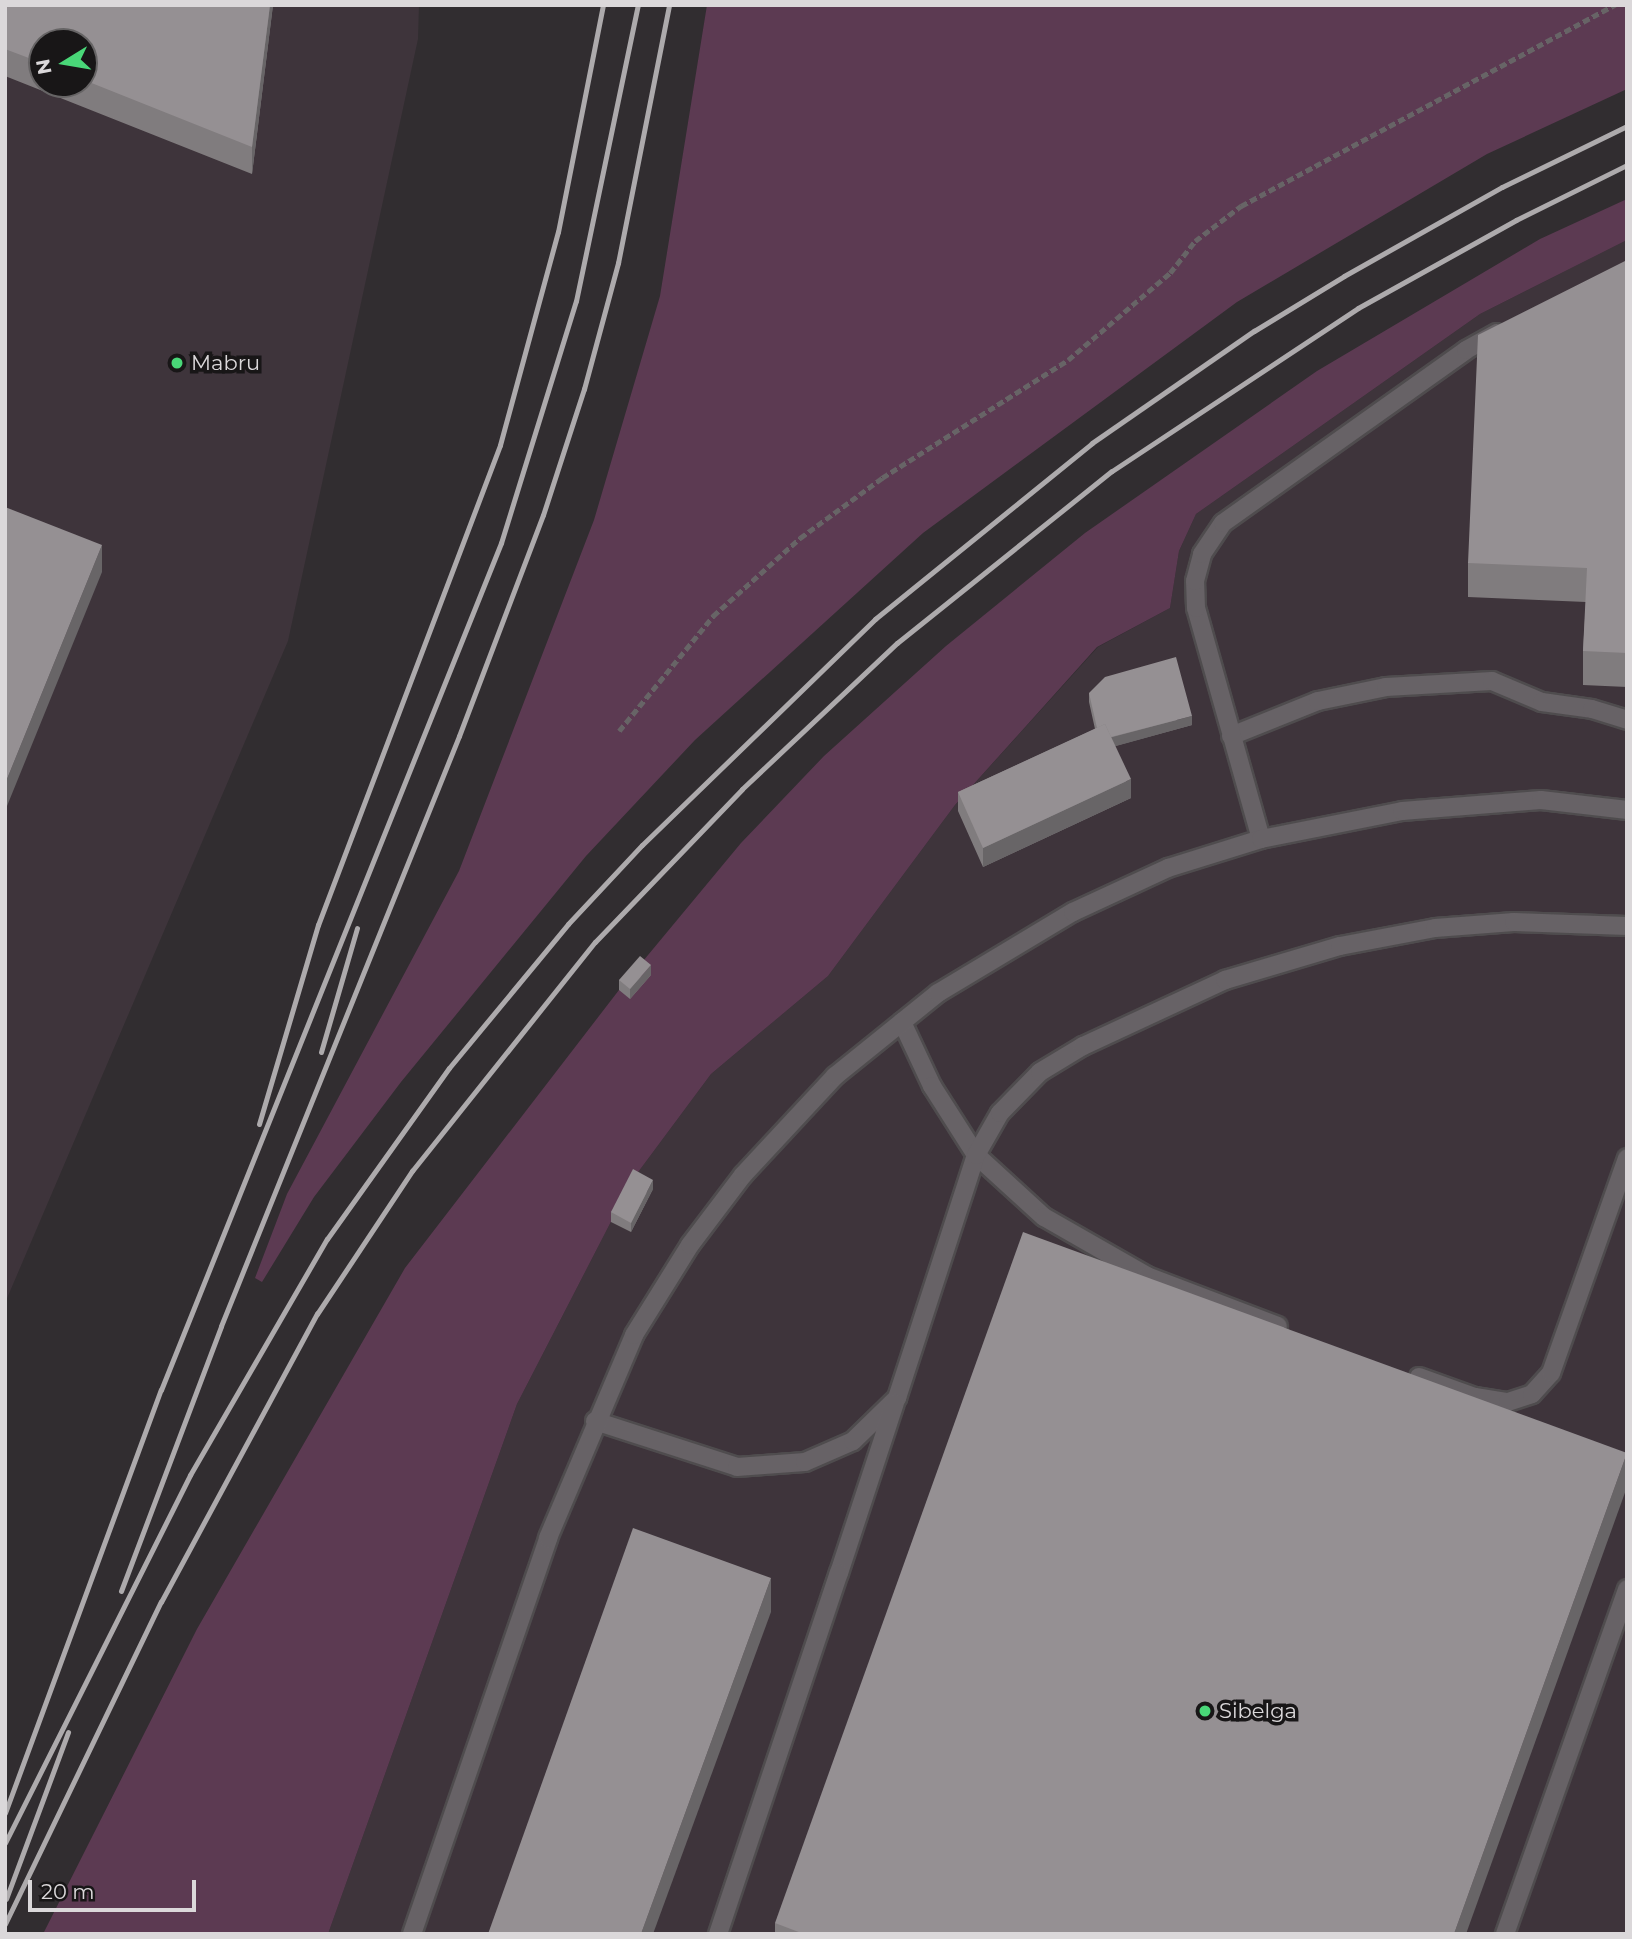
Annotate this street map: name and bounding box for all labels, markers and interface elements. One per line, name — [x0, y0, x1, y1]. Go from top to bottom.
north arrow — [28, 28, 98, 98]
text: N — [31, 57, 57, 76]
place label: Mabru — [191, 350, 260, 376]
marker: Mabru — [169, 355, 185, 371]
place label: Sibelga — [1219, 1698, 1297, 1724]
marker: Sibelga — [1197, 1703, 1213, 1719]
scale bar — [32, 1866, 200, 1910]
text: 20 m — [41, 1879, 95, 1904]

